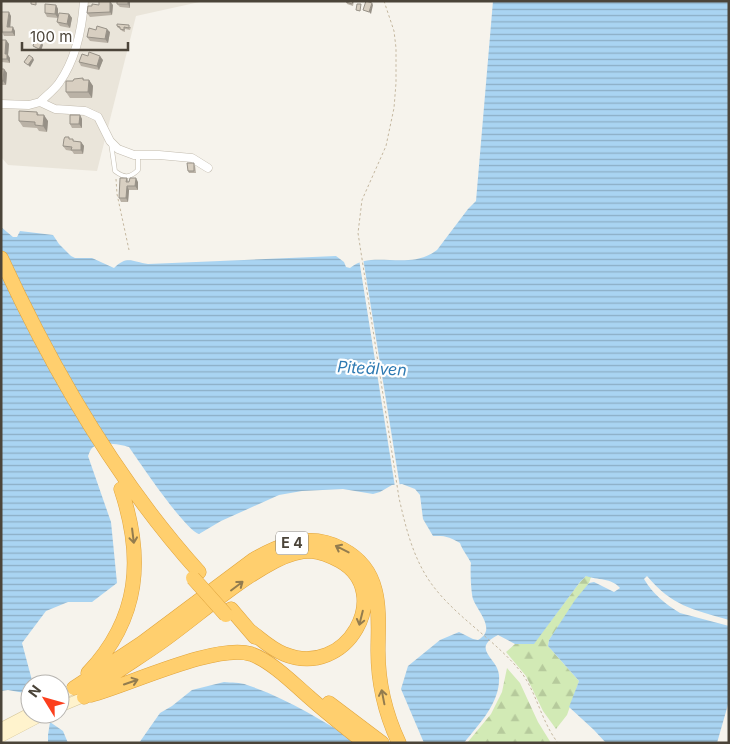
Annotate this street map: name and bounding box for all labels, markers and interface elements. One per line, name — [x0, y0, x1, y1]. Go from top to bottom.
scale bar — [22, 20, 129, 52]
text: 100 m — [30, 27, 72, 46]
water label: Piteälven — [337, 356, 407, 380]
one-way arrow — [128, 527, 138, 543]
road number: E 4 — [276, 532, 308, 554]
one-way arrow — [334, 544, 349, 554]
one-way arrow — [230, 581, 244, 591]
one-way arrow — [356, 609, 365, 625]
north arrow — [20, 674, 70, 724]
one-way arrow — [122, 677, 138, 686]
text: N — [24, 681, 44, 700]
one-way arrow — [377, 690, 387, 706]

